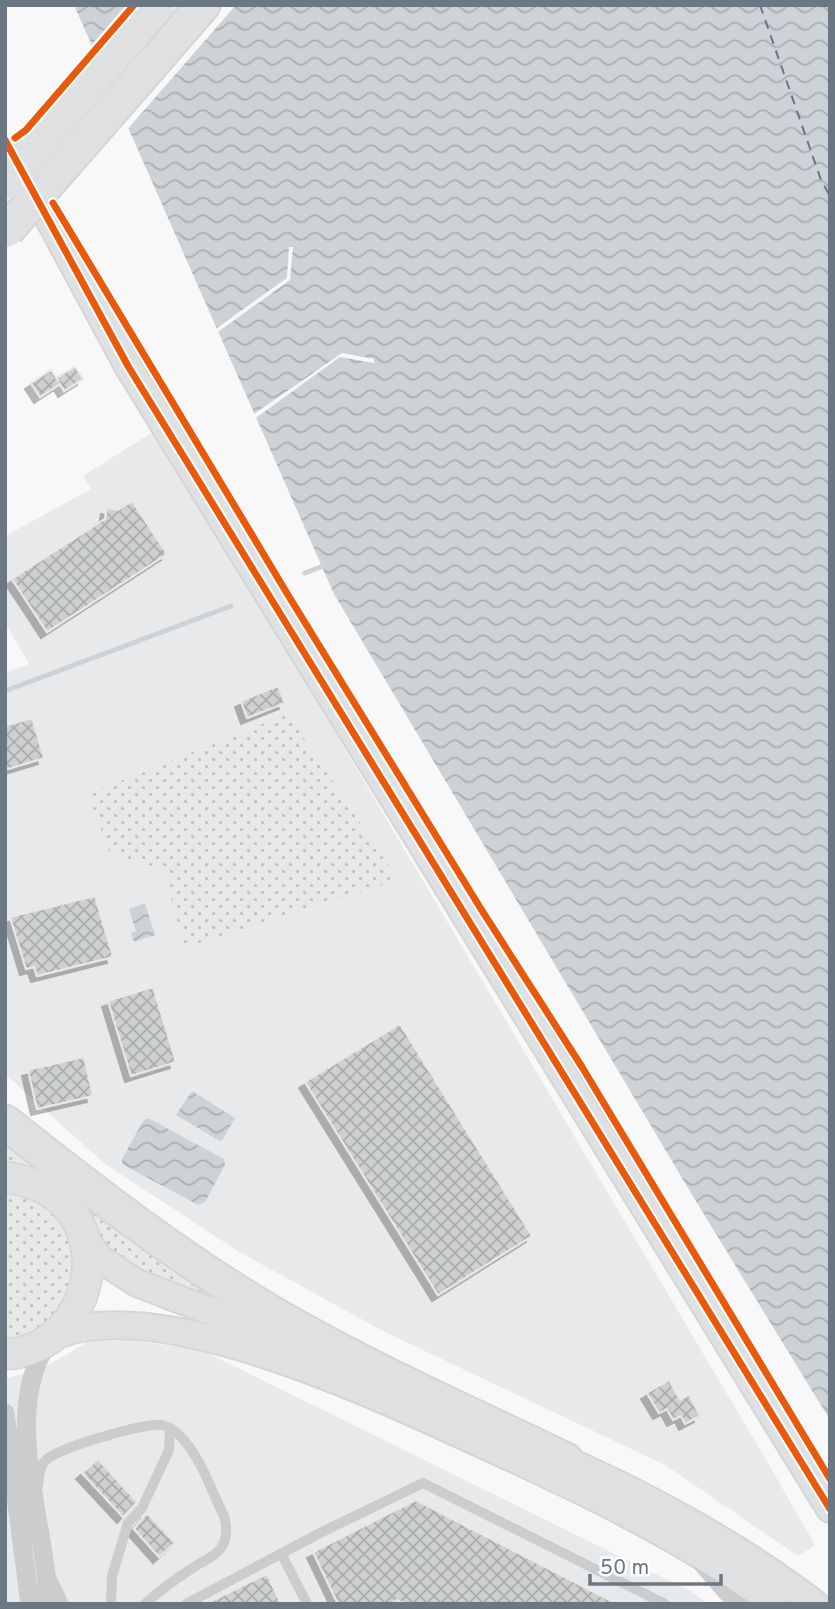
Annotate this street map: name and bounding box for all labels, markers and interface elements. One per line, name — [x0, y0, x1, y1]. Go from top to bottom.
scale bar — [590, 1542, 721, 1586]
text: 50 m — [600, 1555, 649, 1582]

